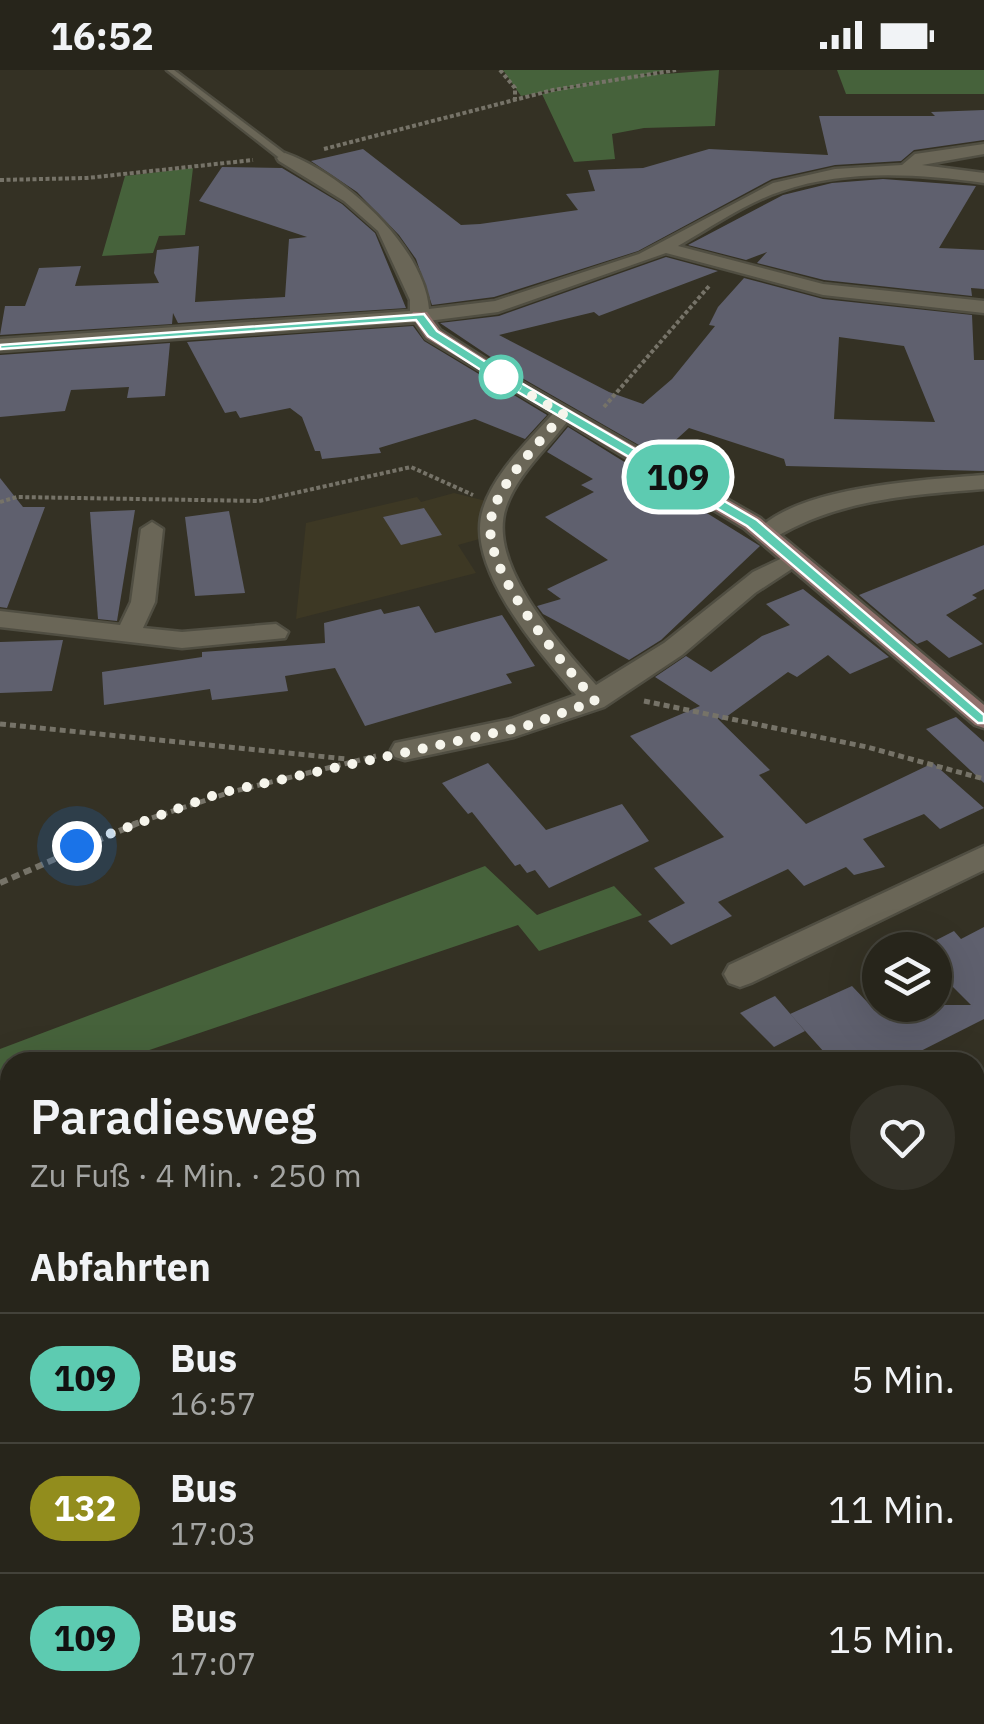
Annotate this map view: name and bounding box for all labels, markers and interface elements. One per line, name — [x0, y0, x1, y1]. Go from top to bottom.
text: 16:52 — [50, 11, 154, 60]
unlabelled marker — [480, 356, 522, 398]
line badge: 109 — [620, 444, 736, 510]
text: 109 — [646, 454, 710, 500]
your location — [52, 821, 102, 871]
map controls — [862, 932, 952, 1022]
button: layers — [862, 932, 952, 1022]
text: Paradiesweg — [30, 1085, 316, 1147]
button: heart — [850, 1085, 955, 1190]
text: Zu Fuß · 4 Min. · 250 m — [30, 1154, 362, 1196]
text: Abfahrten — [30, 1242, 211, 1291]
text: Bus — [170, 1333, 237, 1382]
text: 5 Min. — [851, 1354, 955, 1403]
text: 109 — [53, 1355, 117, 1401]
text: 16:57 — [170, 1382, 256, 1424]
text: Bus — [170, 1463, 237, 1512]
text: 11 Min. — [828, 1484, 955, 1533]
text: 132 — [53, 1485, 117, 1531]
text: 17:03 — [170, 1512, 256, 1554]
text: Bus — [170, 1593, 237, 1642]
text: 15 Min. — [828, 1614, 955, 1663]
text: 109 — [53, 1615, 117, 1661]
text: 17:07 — [170, 1642, 256, 1684]

